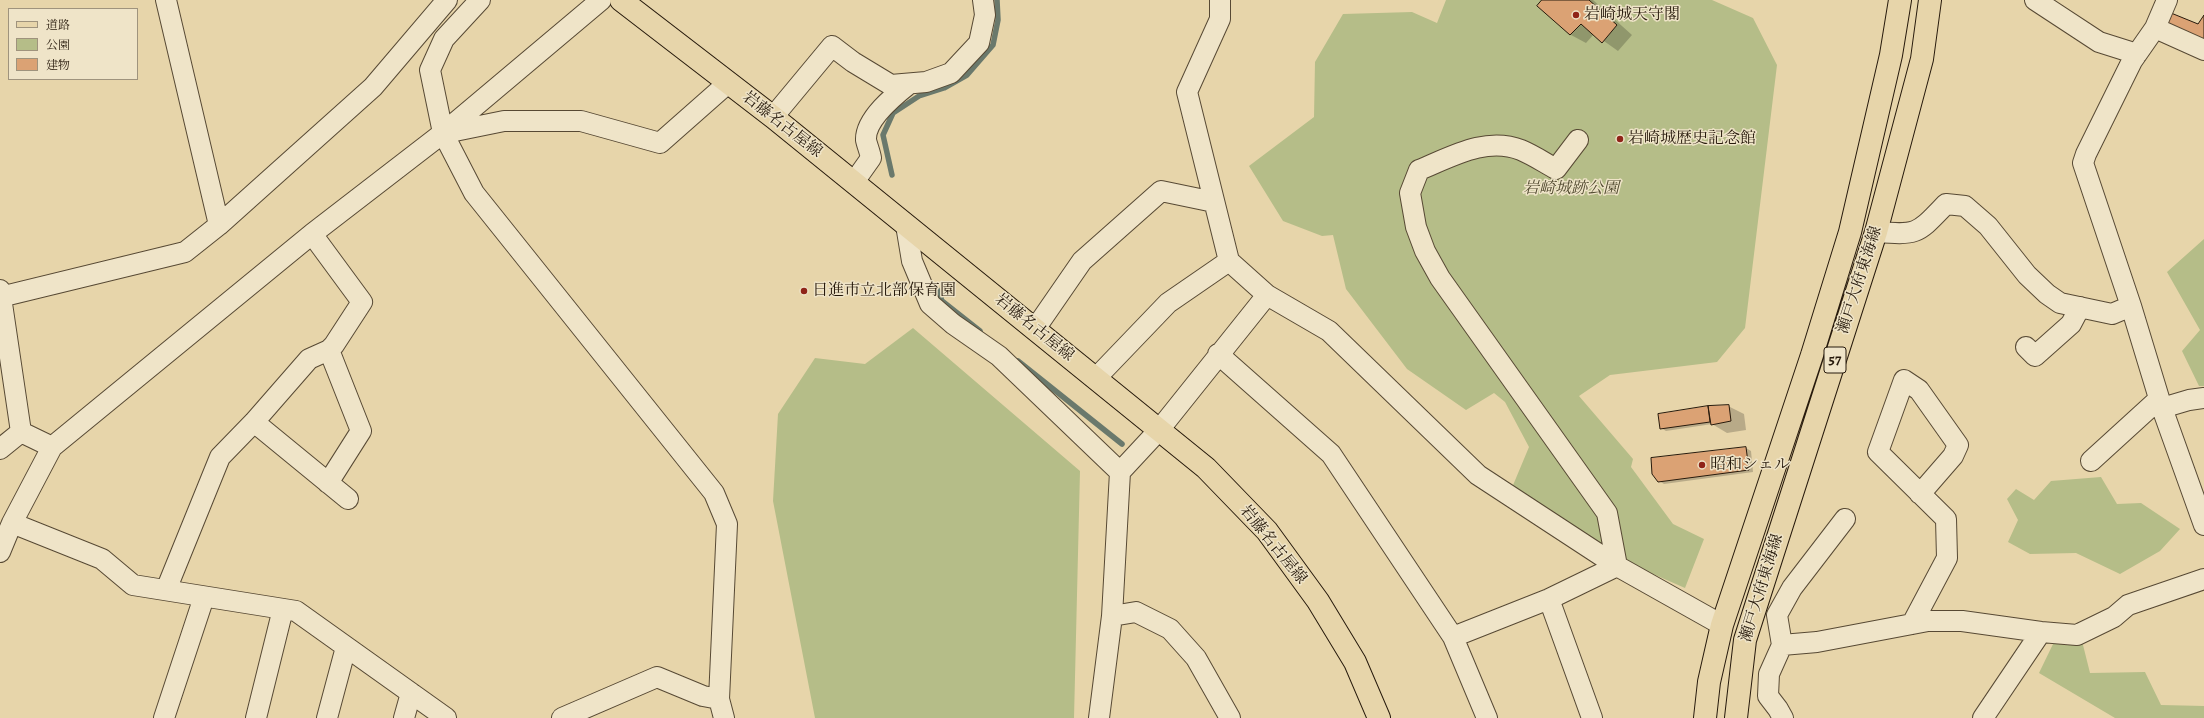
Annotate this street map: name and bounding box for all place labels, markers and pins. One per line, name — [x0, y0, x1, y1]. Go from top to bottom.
place label: 岩崎城天守閣 — [1584, 5, 1680, 25]
marker: 岩崎城天守閣 — [1571, 10, 1581, 20]
place label: 岩崎城歴史記念館 — [1628, 129, 1756, 149]
marker: 岩崎城歴史記念館 — [1615, 134, 1625, 144]
place label: 日進市立北部保育園 — [812, 281, 956, 301]
marker: 日進市立北部保育園 — [799, 286, 809, 296]
place label: 昭和シェル — [1710, 455, 1790, 475]
marker: 昭和シェル — [1697, 460, 1707, 470]

